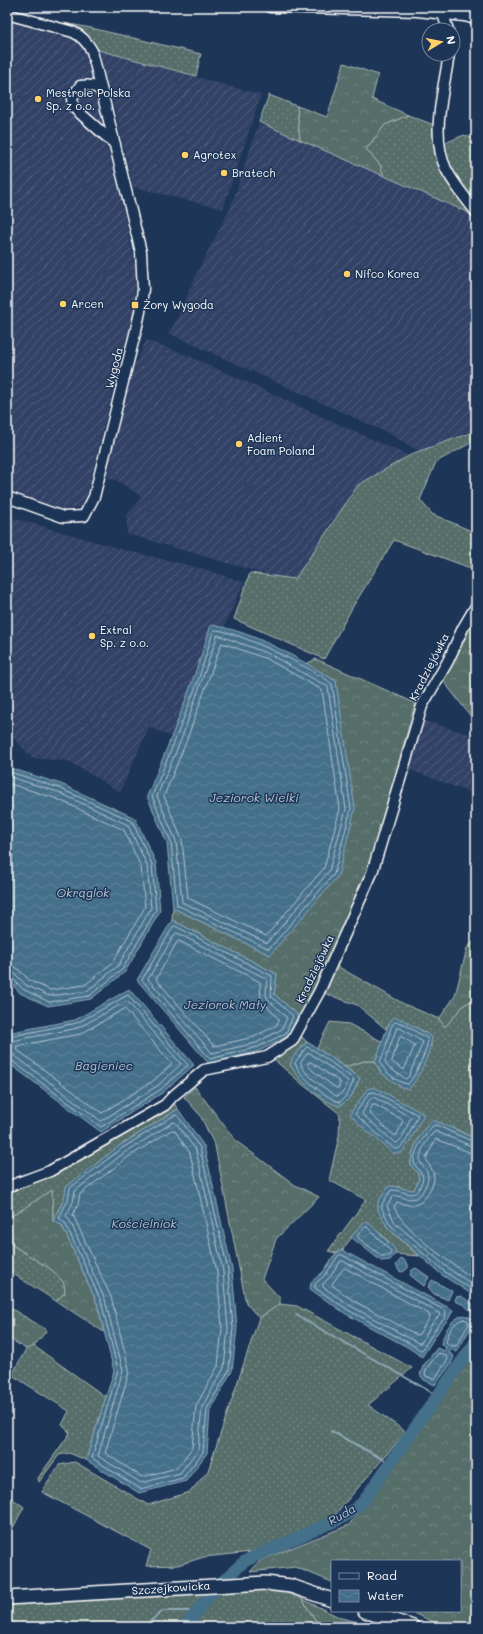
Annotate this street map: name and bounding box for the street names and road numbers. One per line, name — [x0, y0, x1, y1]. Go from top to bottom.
street label: Wygoda — [101, 345, 126, 390]
street label: Kradziejówka — [405, 630, 452, 703]
street label: Kradziejówka — [292, 932, 337, 1005]
street label: Szczejkowicka — [131, 1577, 211, 1598]

